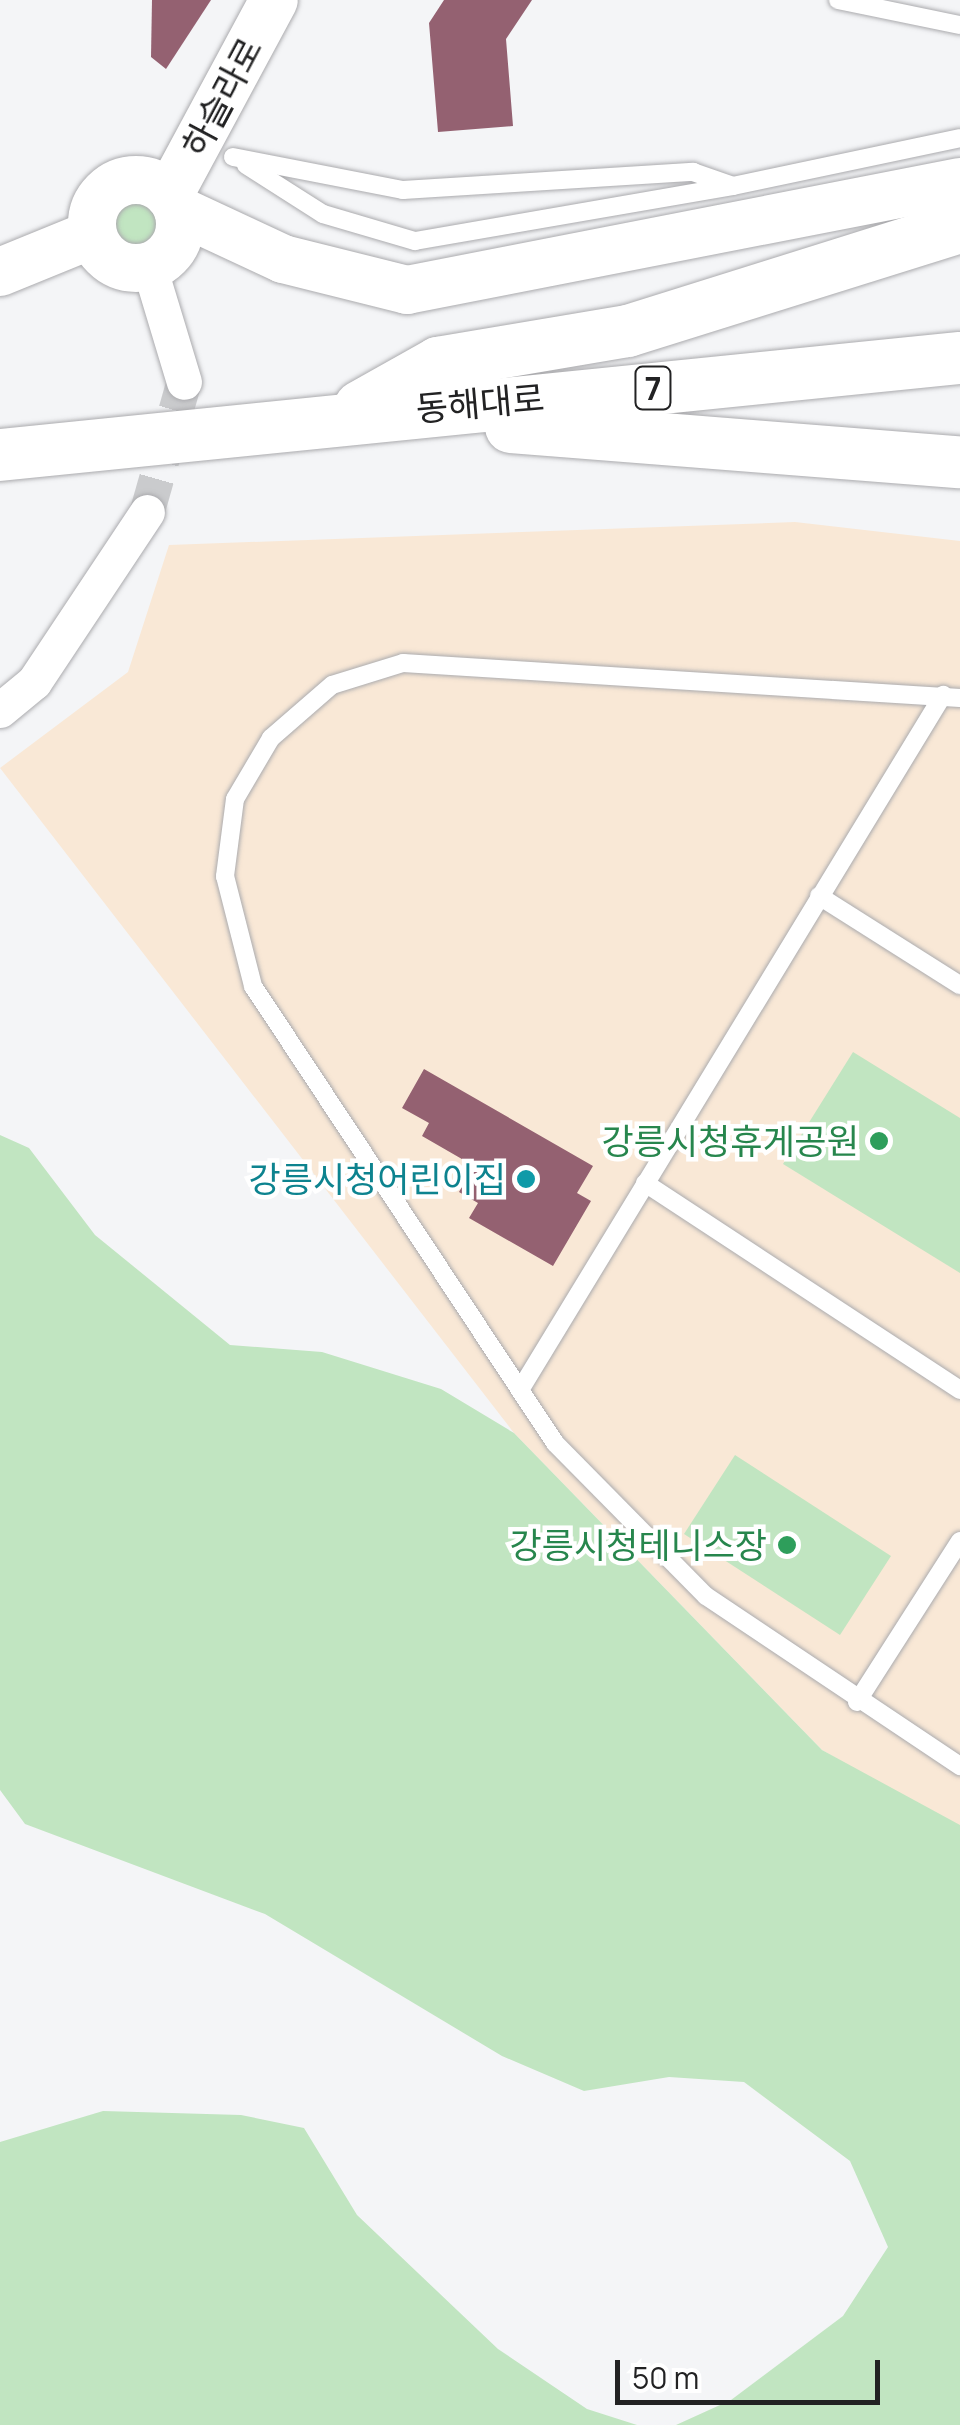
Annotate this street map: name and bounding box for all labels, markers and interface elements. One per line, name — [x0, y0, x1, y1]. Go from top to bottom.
street label: 하슬라로 — [173, 30, 271, 164]
road number: 7 — [633, 361, 673, 415]
street label: 동해대로 — [414, 376, 546, 430]
place label: 강릉시청휴게공원 — [601, 1120, 859, 1162]
marker: 강릉시청휴게공원 — [868, 1130, 890, 1152]
place label: 강릉시청어린이집 — [248, 1158, 506, 1200]
marker: 강릉시청어린이집 — [515, 1168, 537, 1190]
place label: 강릉시청테니스장 — [509, 1524, 767, 1566]
marker: 강릉시청테니스장 — [776, 1534, 798, 1556]
scale bar — [620, 2340, 885, 2402]
text: 50 m — [632, 2357, 699, 2398]

